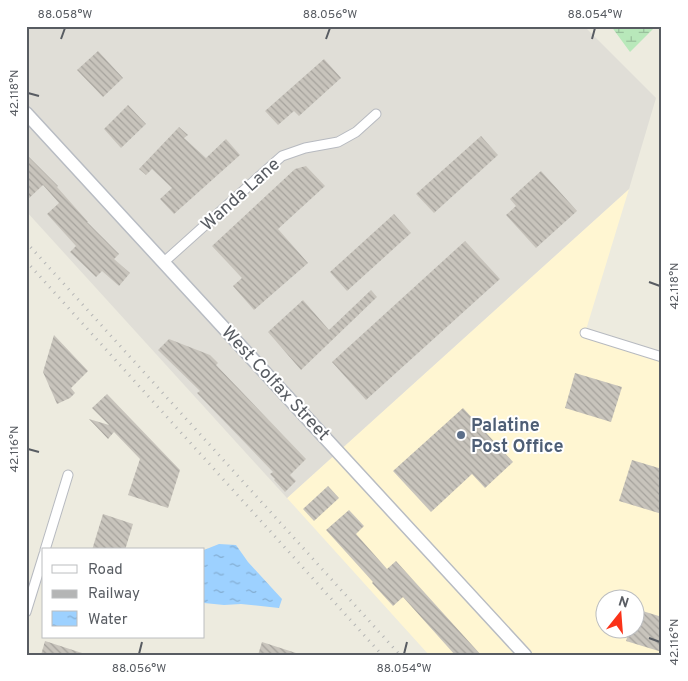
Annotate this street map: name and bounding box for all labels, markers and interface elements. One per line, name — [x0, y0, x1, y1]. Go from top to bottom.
text: 88.058°W — [38, 7, 92, 23]
text: 88.056°W — [303, 7, 357, 23]
text: 88.054°W — [567, 7, 623, 23]
text: 42.118°N — [7, 69, 23, 117]
street label: Wanda Lane — [197, 154, 285, 237]
text: 42.118°N — [667, 262, 683, 310]
street label: West Colfax Street — [216, 322, 334, 446]
place label: Palatine Post Office — [471, 415, 564, 459]
text: 42.116°N — [7, 425, 23, 473]
marker: Palatine Post Office — [455, 429, 467, 441]
legend — [42, 548, 205, 638]
text: Road — [88, 561, 123, 580]
text: Railway — [88, 585, 140, 604]
north arrow — [596, 588, 646, 638]
text: N — [616, 593, 631, 613]
text: Water — [88, 611, 128, 630]
text: 42.116°N — [667, 618, 683, 666]
text: 88.056°W — [112, 661, 166, 677]
text: 88.054°W — [376, 661, 432, 677]

